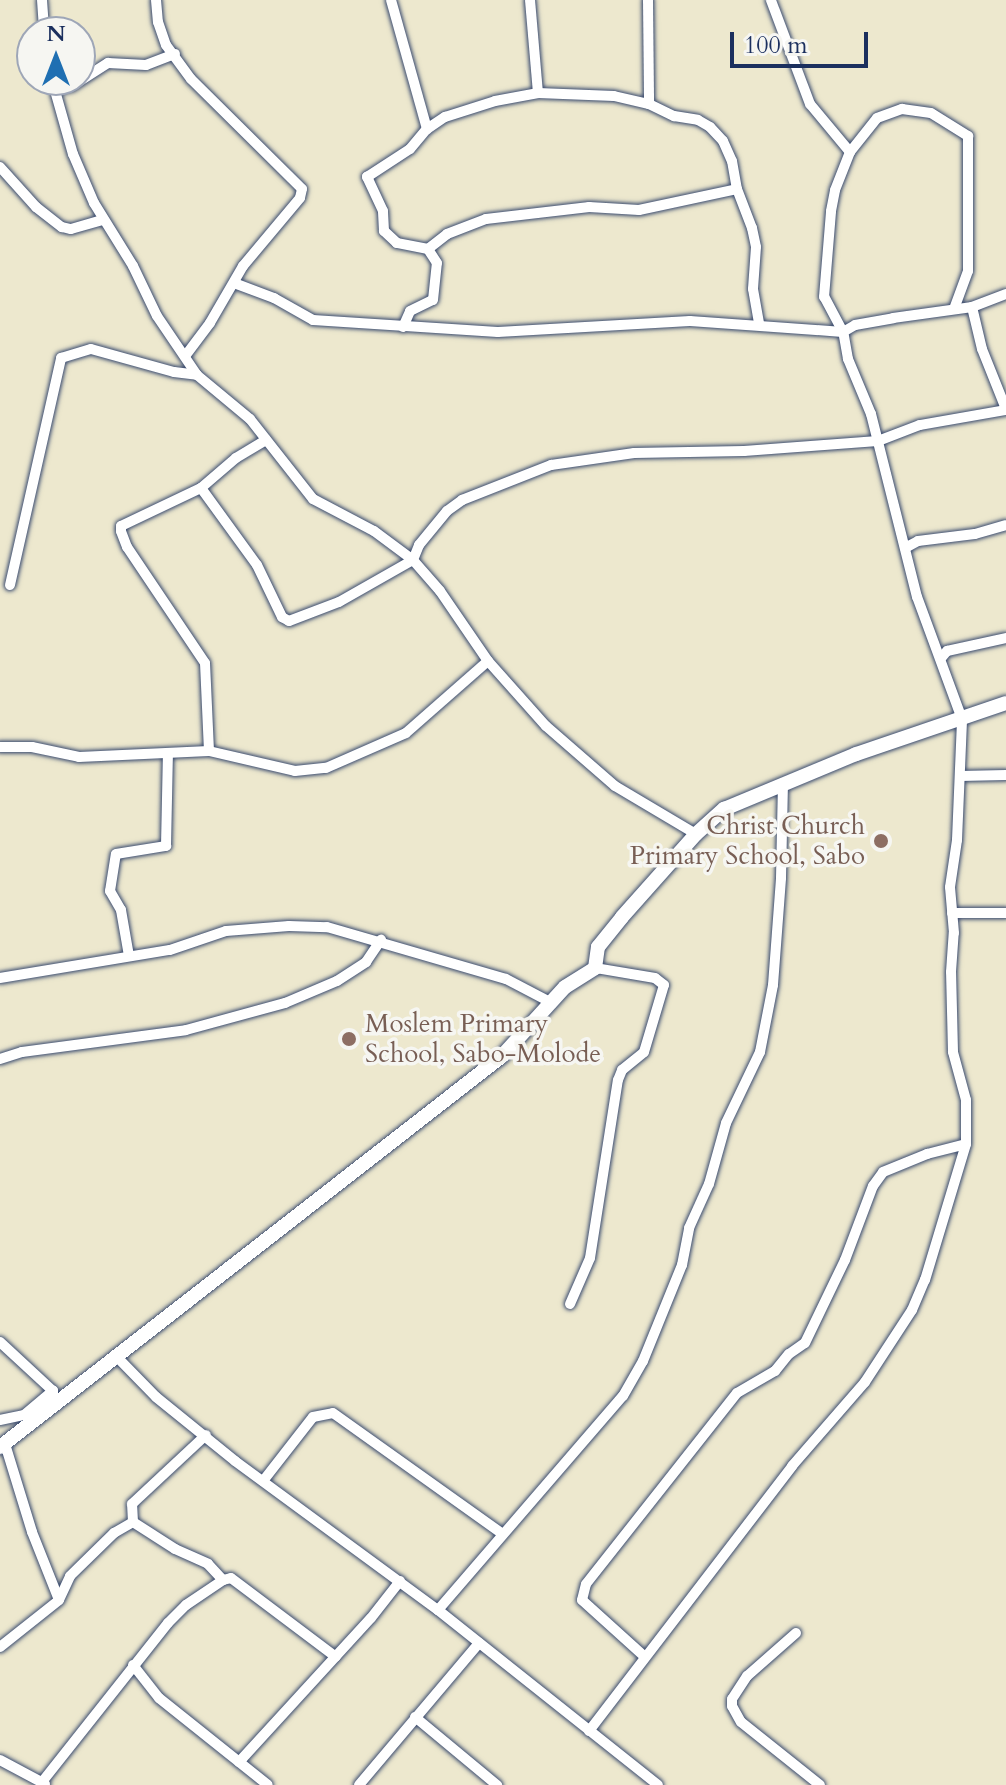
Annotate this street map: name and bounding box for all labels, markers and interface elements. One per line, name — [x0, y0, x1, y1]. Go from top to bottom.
north arrow — [16, 16, 96, 96]
scale bar — [734, 16, 872, 66]
text: N — [46, 19, 66, 49]
text: 100 m — [744, 29, 808, 62]
place label: Christ Church Primary School, Sabo — [630, 810, 865, 872]
marker: Christ Church Primary School, Sabo — [872, 832, 890, 850]
place label: Moslem Primary School, Sabo-Molode — [365, 1008, 601, 1070]
marker: Moslem Primary School, Sabo-Molode — [340, 1030, 358, 1048]

